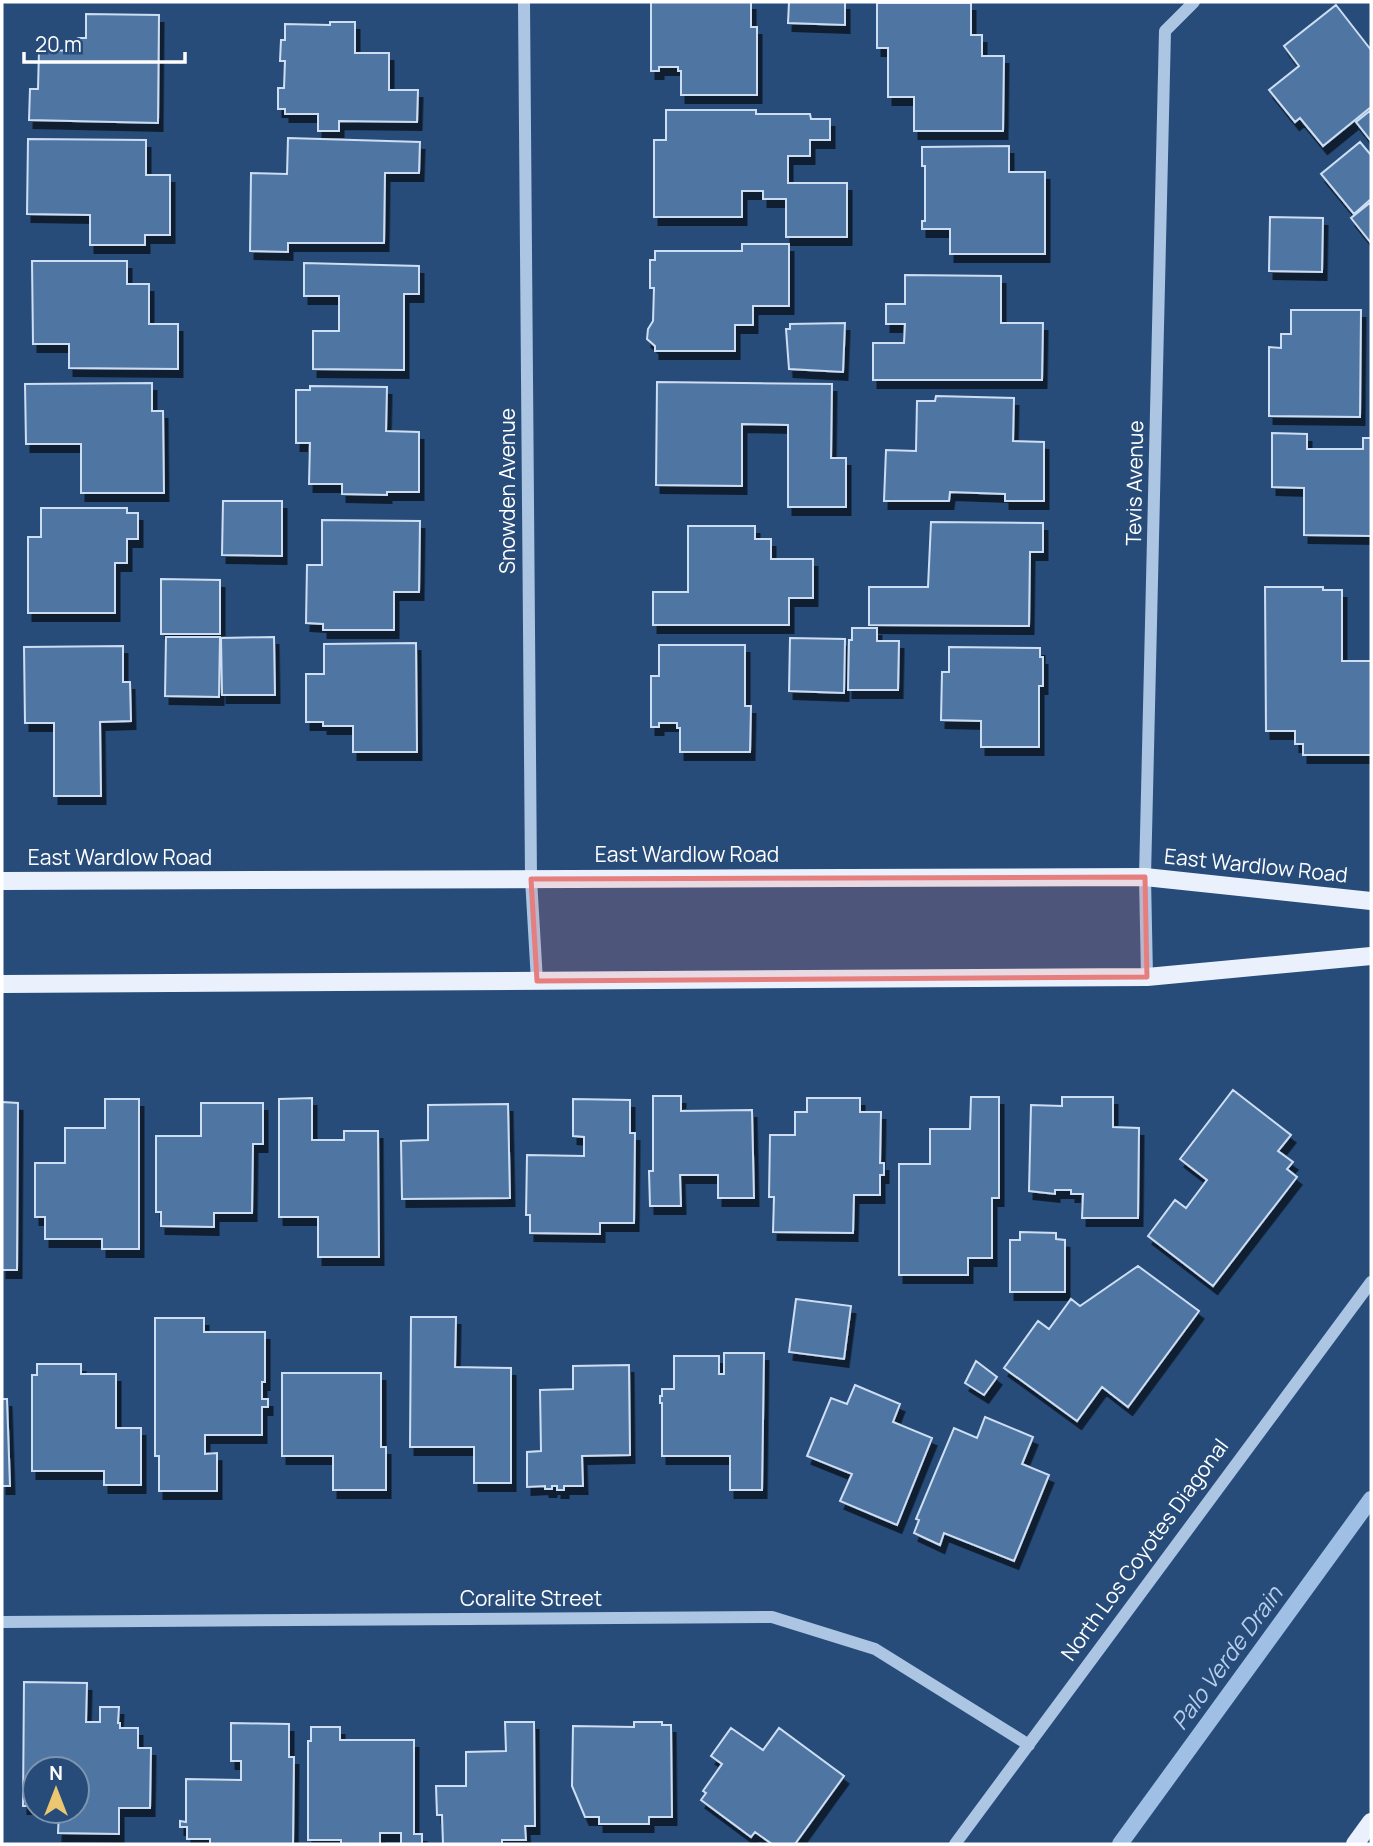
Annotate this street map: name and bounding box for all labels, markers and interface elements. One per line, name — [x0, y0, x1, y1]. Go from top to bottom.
scale bar — [24, 21, 186, 65]
text: 20 m — [35, 30, 82, 58]
street label: Snowden Avenue — [493, 408, 521, 574]
street label: Tevis Avenue — [1119, 420, 1149, 546]
street label: East Wardlow Road — [595, 840, 779, 868]
street label: East Wardlow Road — [1163, 841, 1349, 889]
street label: East Wardlow Road — [28, 843, 212, 871]
street label: North Los Coyotes Diagonal — [1054, 1433, 1234, 1666]
water label: Palo Verde Drain — [1163, 1578, 1290, 1736]
street label: Coralite Street — [460, 1584, 602, 1612]
north arrow — [21, 1755, 91, 1825]
text: N — [49, 1760, 63, 1786]

